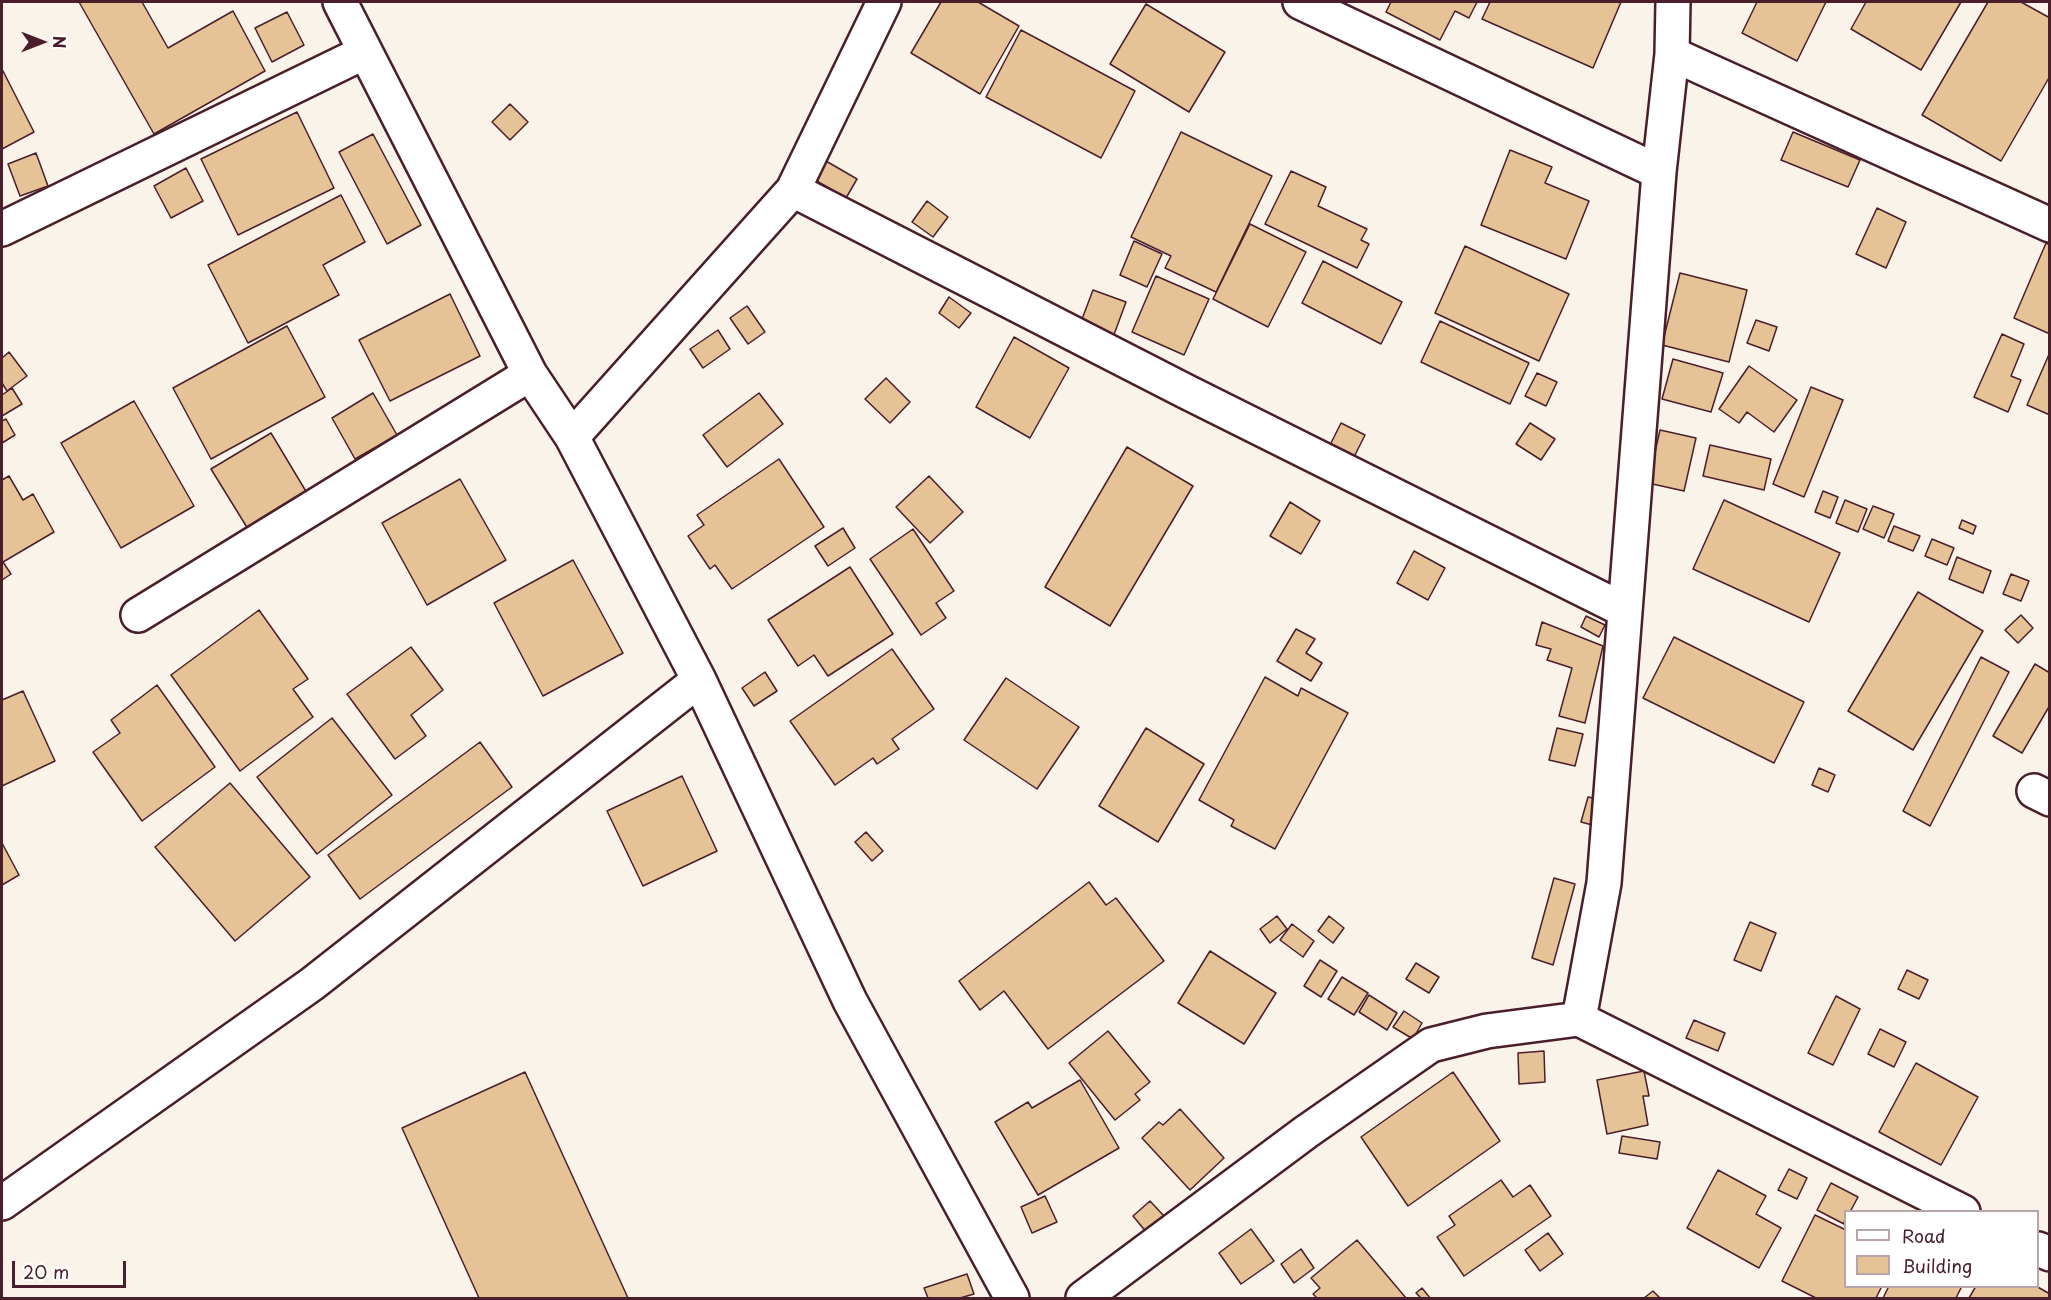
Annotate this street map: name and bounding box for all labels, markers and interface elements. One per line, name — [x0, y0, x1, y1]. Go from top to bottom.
north arrow — [12, 12, 72, 72]
text: N — [48, 36, 72, 48]
legend — [1844, 1210, 2039, 1288]
text: Road — [1902, 1222, 1946, 1249]
scale bar — [15, 1249, 129, 1287]
text: Building — [1902, 1252, 1972, 1279]
text: 20 m — [23, 1258, 69, 1285]

